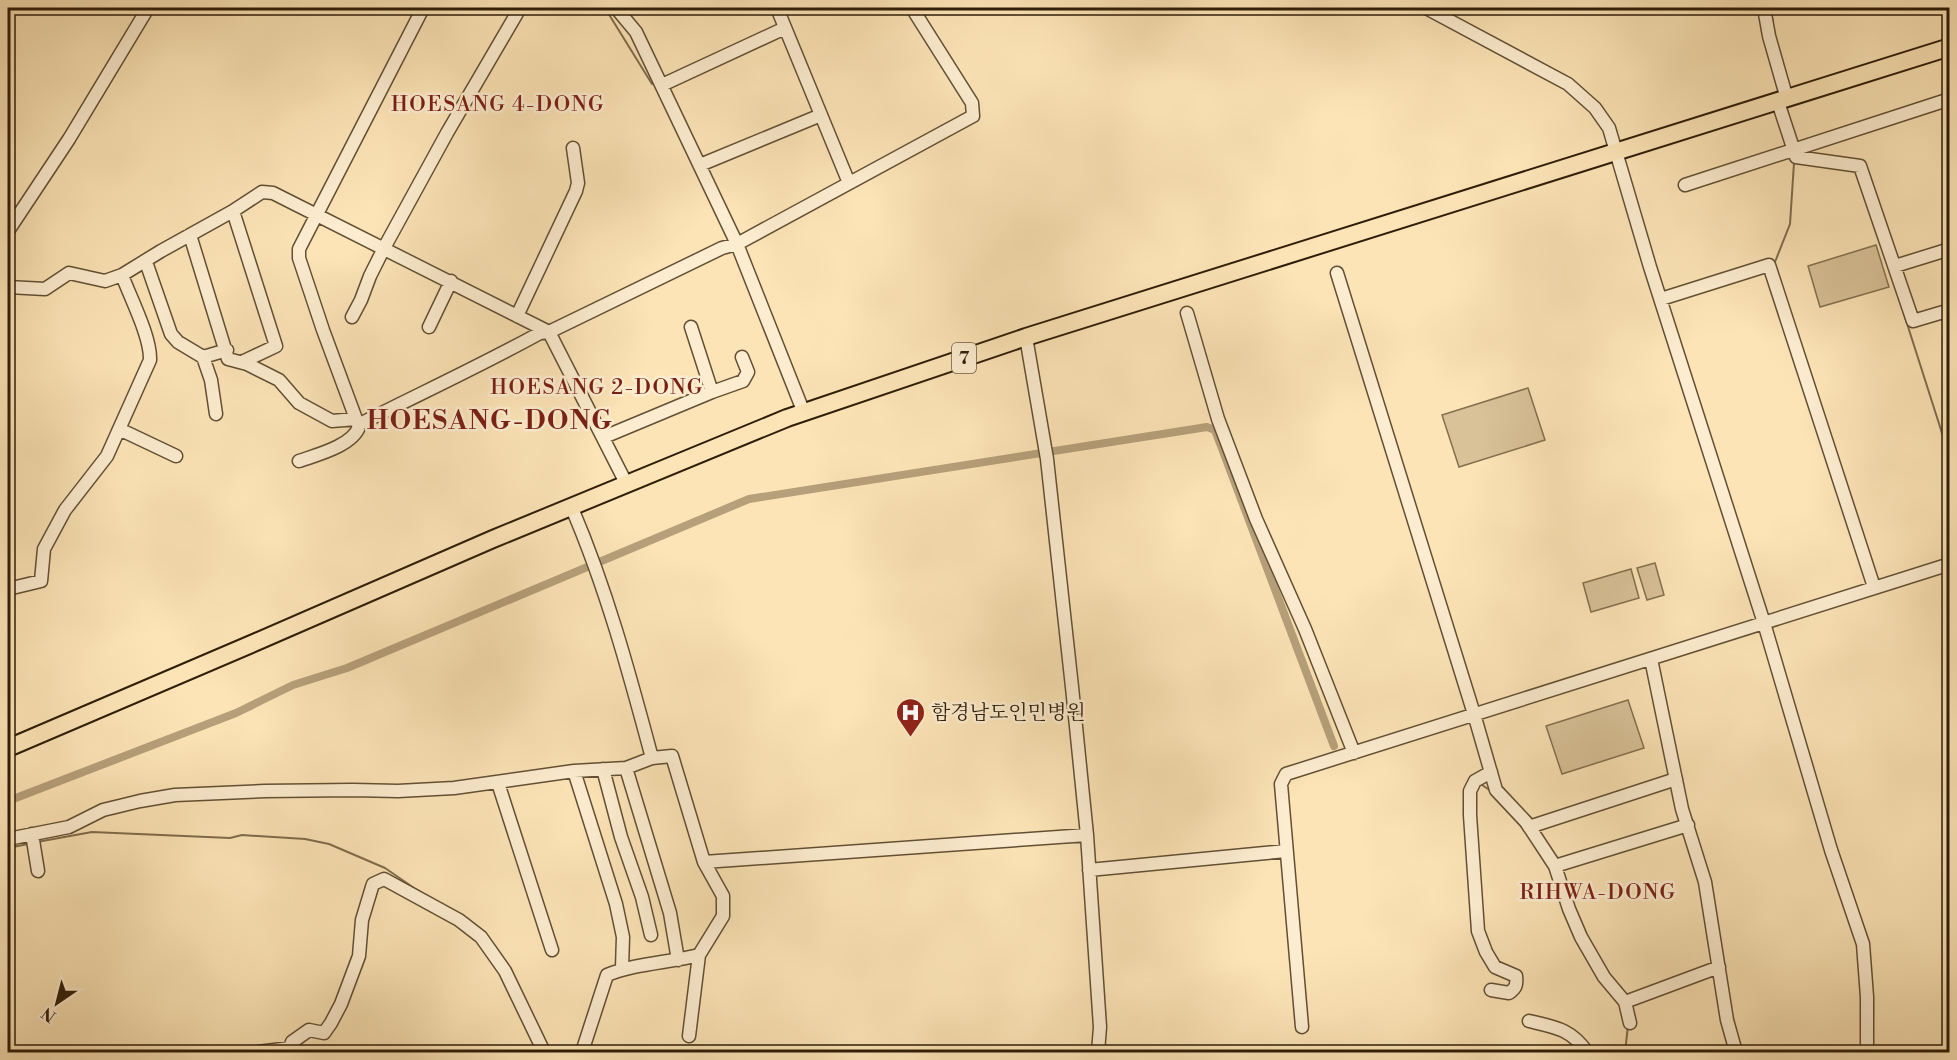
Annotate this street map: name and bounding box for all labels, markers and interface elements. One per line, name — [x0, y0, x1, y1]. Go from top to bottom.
district label: HOESANG 4-DONG — [391, 92, 605, 118]
road number: 7 — [952, 343, 976, 373]
district label: HOESANG 2-DONG — [490, 375, 704, 401]
district label: HOESANG-DONG — [367, 405, 613, 437]
hospital icon: 함경남도인민병원 — [894, 696, 926, 738]
place label: 함경남도인민병원 — [931, 701, 1086, 726]
district label: RIHWA-DONG — [1519, 880, 1677, 906]
north arrow — [27, 973, 87, 1033]
text: N — [38, 1002, 60, 1026]

